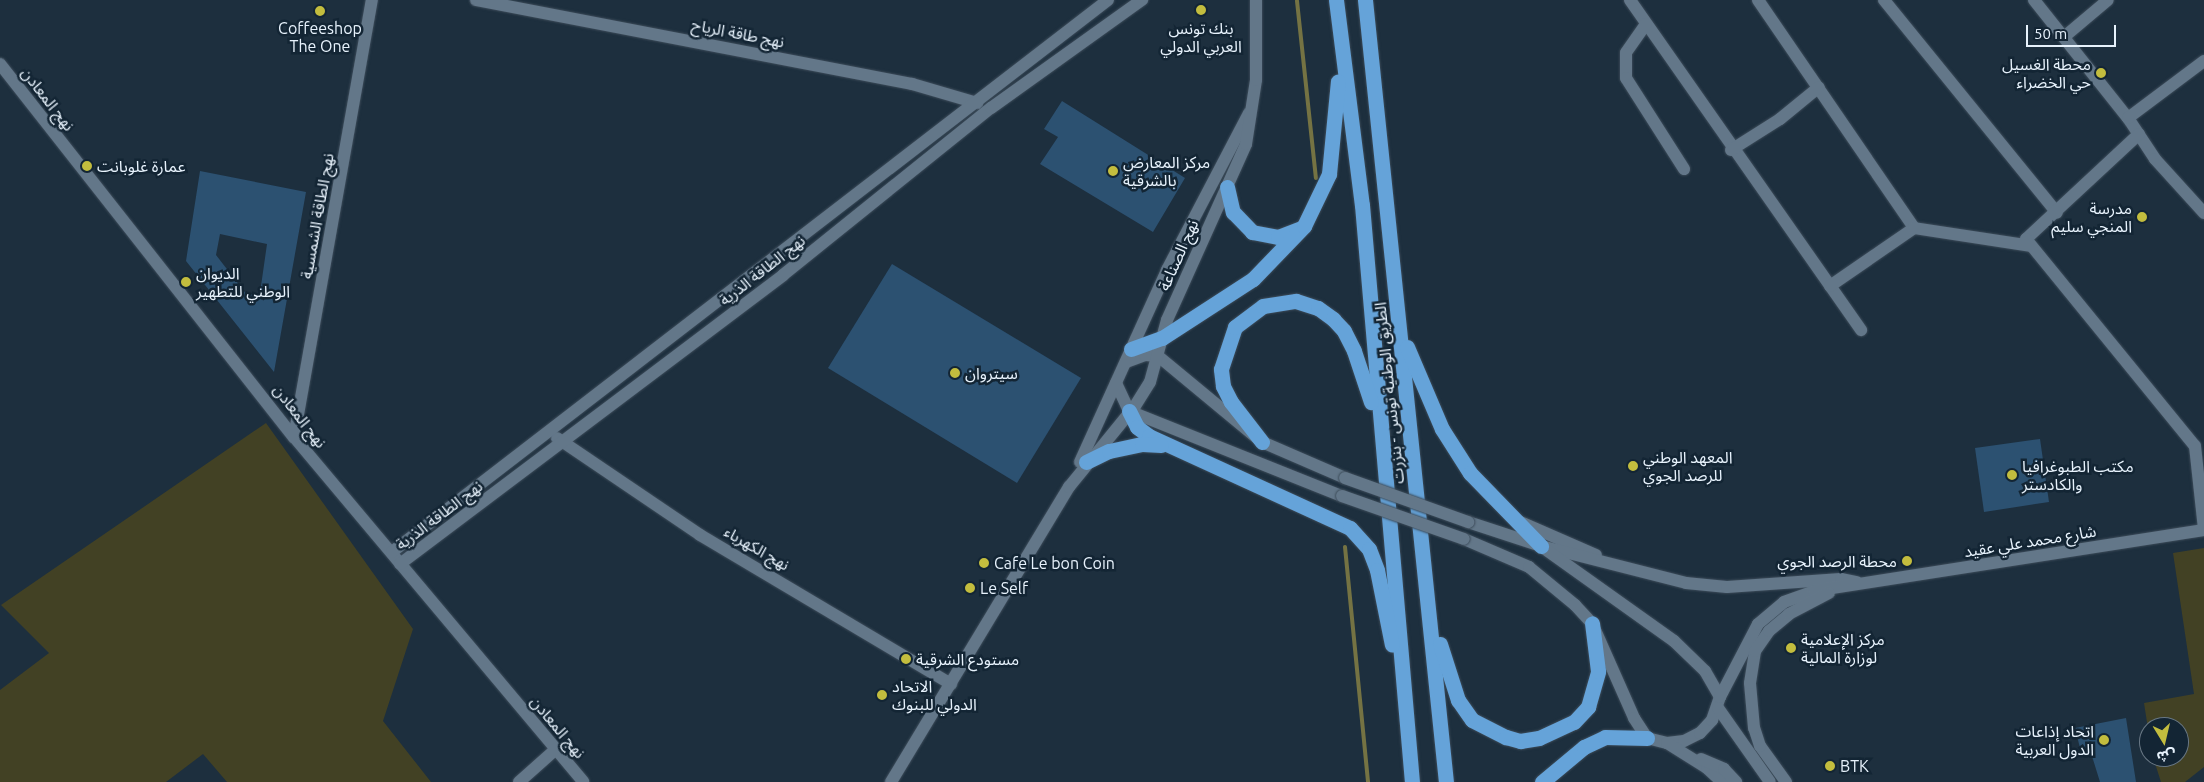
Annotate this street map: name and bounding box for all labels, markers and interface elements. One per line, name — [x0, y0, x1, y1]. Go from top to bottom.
marker: بنك تونس العربي الدولي — [1195, 4, 1207, 16]
marker: Coffeeshop The One — [314, 5, 326, 17]
street label: نهج طاقة الرياح — [690, 15, 786, 51]
scale bar — [2029, 15, 2119, 47]
place label: Coffeeshop The One — [278, 18, 362, 56]
place label: بنك تونس العربي الدولي — [1160, 18, 1242, 56]
text: 50 m — [2034, 25, 2067, 42]
place label: محطة الغسيل حي الخضراء — [2002, 54, 2091, 92]
street label: نهج المعادن — [17, 63, 79, 135]
marker: محطة الغسيل حي الخضراء — [2095, 67, 2107, 79]
street label: نهج الطاقة الشمسية — [297, 152, 337, 280]
place label: مركز المعارض بالشرقية — [1123, 152, 1210, 190]
place label: عمارة غلوبانت — [97, 156, 185, 176]
marker: عمارة غلوبانت — [81, 160, 93, 172]
marker: مركز المعارض بالشرقية — [1107, 165, 1119, 177]
place label: مدرسة المنجي سليم — [2051, 198, 2132, 236]
marker: مدرسة المنجي سليم — [2136, 211, 2148, 223]
street label: نهج الصناعة — [1154, 217, 1202, 293]
street label: نهج الطاقة الذرية — [715, 231, 809, 309]
place label: الديوان الوطني للتطهير — [196, 263, 290, 301]
marker: الديوان الوطني للتطهير — [180, 276, 192, 288]
street label: الطريق الوطنية تونس - بنزرت — [1370, 301, 1408, 485]
place label: سيتروان — [965, 363, 1018, 383]
marker: سيتروان — [949, 367, 961, 379]
street label: نهج المعادن — [269, 380, 331, 452]
place label: المعهد الوطني للرصد الجوي — [1643, 447, 1732, 485]
place label: مكتب الطبوغرافيا والكادستر — [2022, 456, 2134, 494]
marker: المعهد الوطني للرصد الجوي — [1627, 460, 1639, 472]
marker: مكتب الطبوغرافيا والكادستر — [2006, 469, 2018, 481]
street label: نهج الطاقة الذرية — [392, 476, 486, 554]
street label: شارع محمد علي عقيد — [1963, 521, 2097, 561]
street label: نهج الكهرباء — [721, 522, 793, 574]
place label: محطة الرصد الجوي — [1777, 551, 1897, 571]
place label: Cafe Le bon Coin — [994, 553, 1115, 573]
marker: محطة الرصد الجوي — [1901, 555, 1913, 567]
marker: Cafe Le bon Coin — [978, 557, 990, 569]
place label: Le Self — [980, 578, 1028, 598]
marker: Le Self — [964, 582, 976, 594]
place label: مركز الإعلامية لوزارة المالية — [1801, 629, 1885, 667]
marker: مركز الإعلامية لوزارة المالية — [1785, 642, 1797, 654]
place label: مستودع الشرقية — [916, 649, 1019, 669]
marker: مستودع الشرقية — [900, 653, 912, 665]
place label: الاتحاد الدولي للبنوك — [892, 676, 977, 714]
marker: الاتحاد الدولي للبنوك — [876, 689, 888, 701]
street label: نهج المعادن — [526, 692, 590, 762]
north arrow — [2139, 717, 2189, 767]
place label: اتحاد إذاعات الدول العربية — [2015, 721, 2094, 759]
marker: اتحاد إذاعات الدول العربية — [2098, 734, 2110, 746]
text: ش — [2155, 746, 2177, 765]
place label: BTK — [1840, 756, 1869, 776]
marker: BTK — [1824, 760, 1836, 772]

